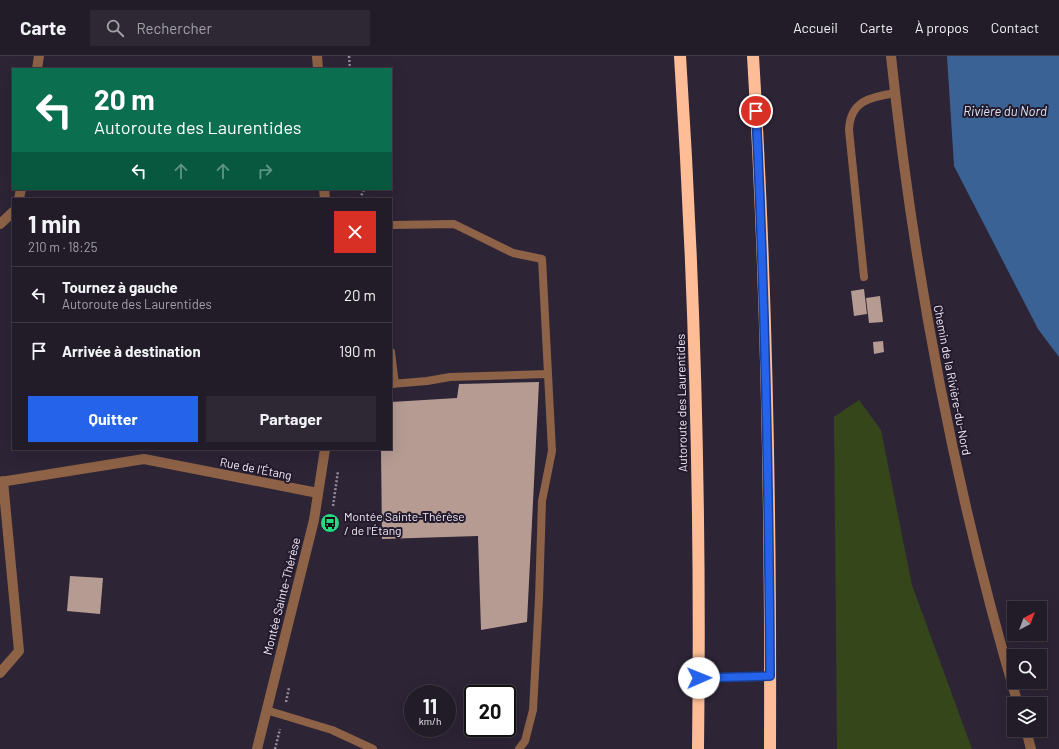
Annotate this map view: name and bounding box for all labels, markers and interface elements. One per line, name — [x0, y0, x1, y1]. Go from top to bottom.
search box — [90, 10, 370, 46]
text: Carte — [20, 16, 66, 39]
icon: search — [104, 17, 126, 39]
text: Rechercher — [136, 19, 212, 37]
text: Accueil — [793, 19, 838, 36]
text: Carte — [860, 19, 893, 36]
text: À propos — [915, 19, 969, 36]
text: Contact — [991, 19, 1039, 36]
text: 20 m — [94, 82, 155, 116]
icon: left — [28, 84, 80, 136]
pin — [739, 94, 773, 128]
icon: arrive — [745, 100, 767, 122]
water label: Rivière du Nord — [963, 103, 1047, 119]
text: Autoroute des Laurentides — [94, 116, 301, 138]
icon: left — [128, 160, 150, 182]
icon: ahead — [170, 160, 192, 182]
icon: ahead — [212, 160, 234, 182]
icon: right — [254, 160, 276, 182]
text: 1 min — [28, 209, 81, 238]
button: close — [334, 211, 376, 253]
text: 210 m · 18:25 — [28, 239, 97, 255]
text: Tournez à gauche — [62, 278, 178, 296]
icon: left — [28, 284, 50, 306]
text: 20 m — [344, 286, 376, 304]
text: Autoroute des Laurentides — [62, 296, 212, 312]
street label: Chemin de la Rivière-du-Nord — [932, 304, 974, 456]
street label: Autoroute des Laurentides — [673, 334, 689, 472]
icon: arrive — [28, 340, 50, 362]
text: Arrivée à destination — [62, 342, 201, 360]
text: 190 m — [339, 342, 376, 360]
button: Quitter — [28, 396, 198, 442]
button: Partager — [206, 396, 376, 442]
street label: Rue de l'Étang — [219, 454, 293, 482]
place label: Montée Sainte-Thérèse / de l'Étang — [344, 509, 465, 537]
bus stop icon: Montée Sainte-Thérèse / de l'Étang — [319, 512, 341, 534]
street label: Montée Sainte-Thérèse — [260, 536, 302, 656]
north arrow — [1007, 601, 1047, 641]
map controls — [1007, 601, 1047, 737]
button: search — [1007, 649, 1047, 689]
position arrow — [678, 657, 720, 699]
speed limit sign: 20 — [464, 685, 516, 737]
text: 11 — [423, 694, 437, 718]
button: layers — [1007, 697, 1047, 737]
text: km/h — [419, 715, 441, 727]

